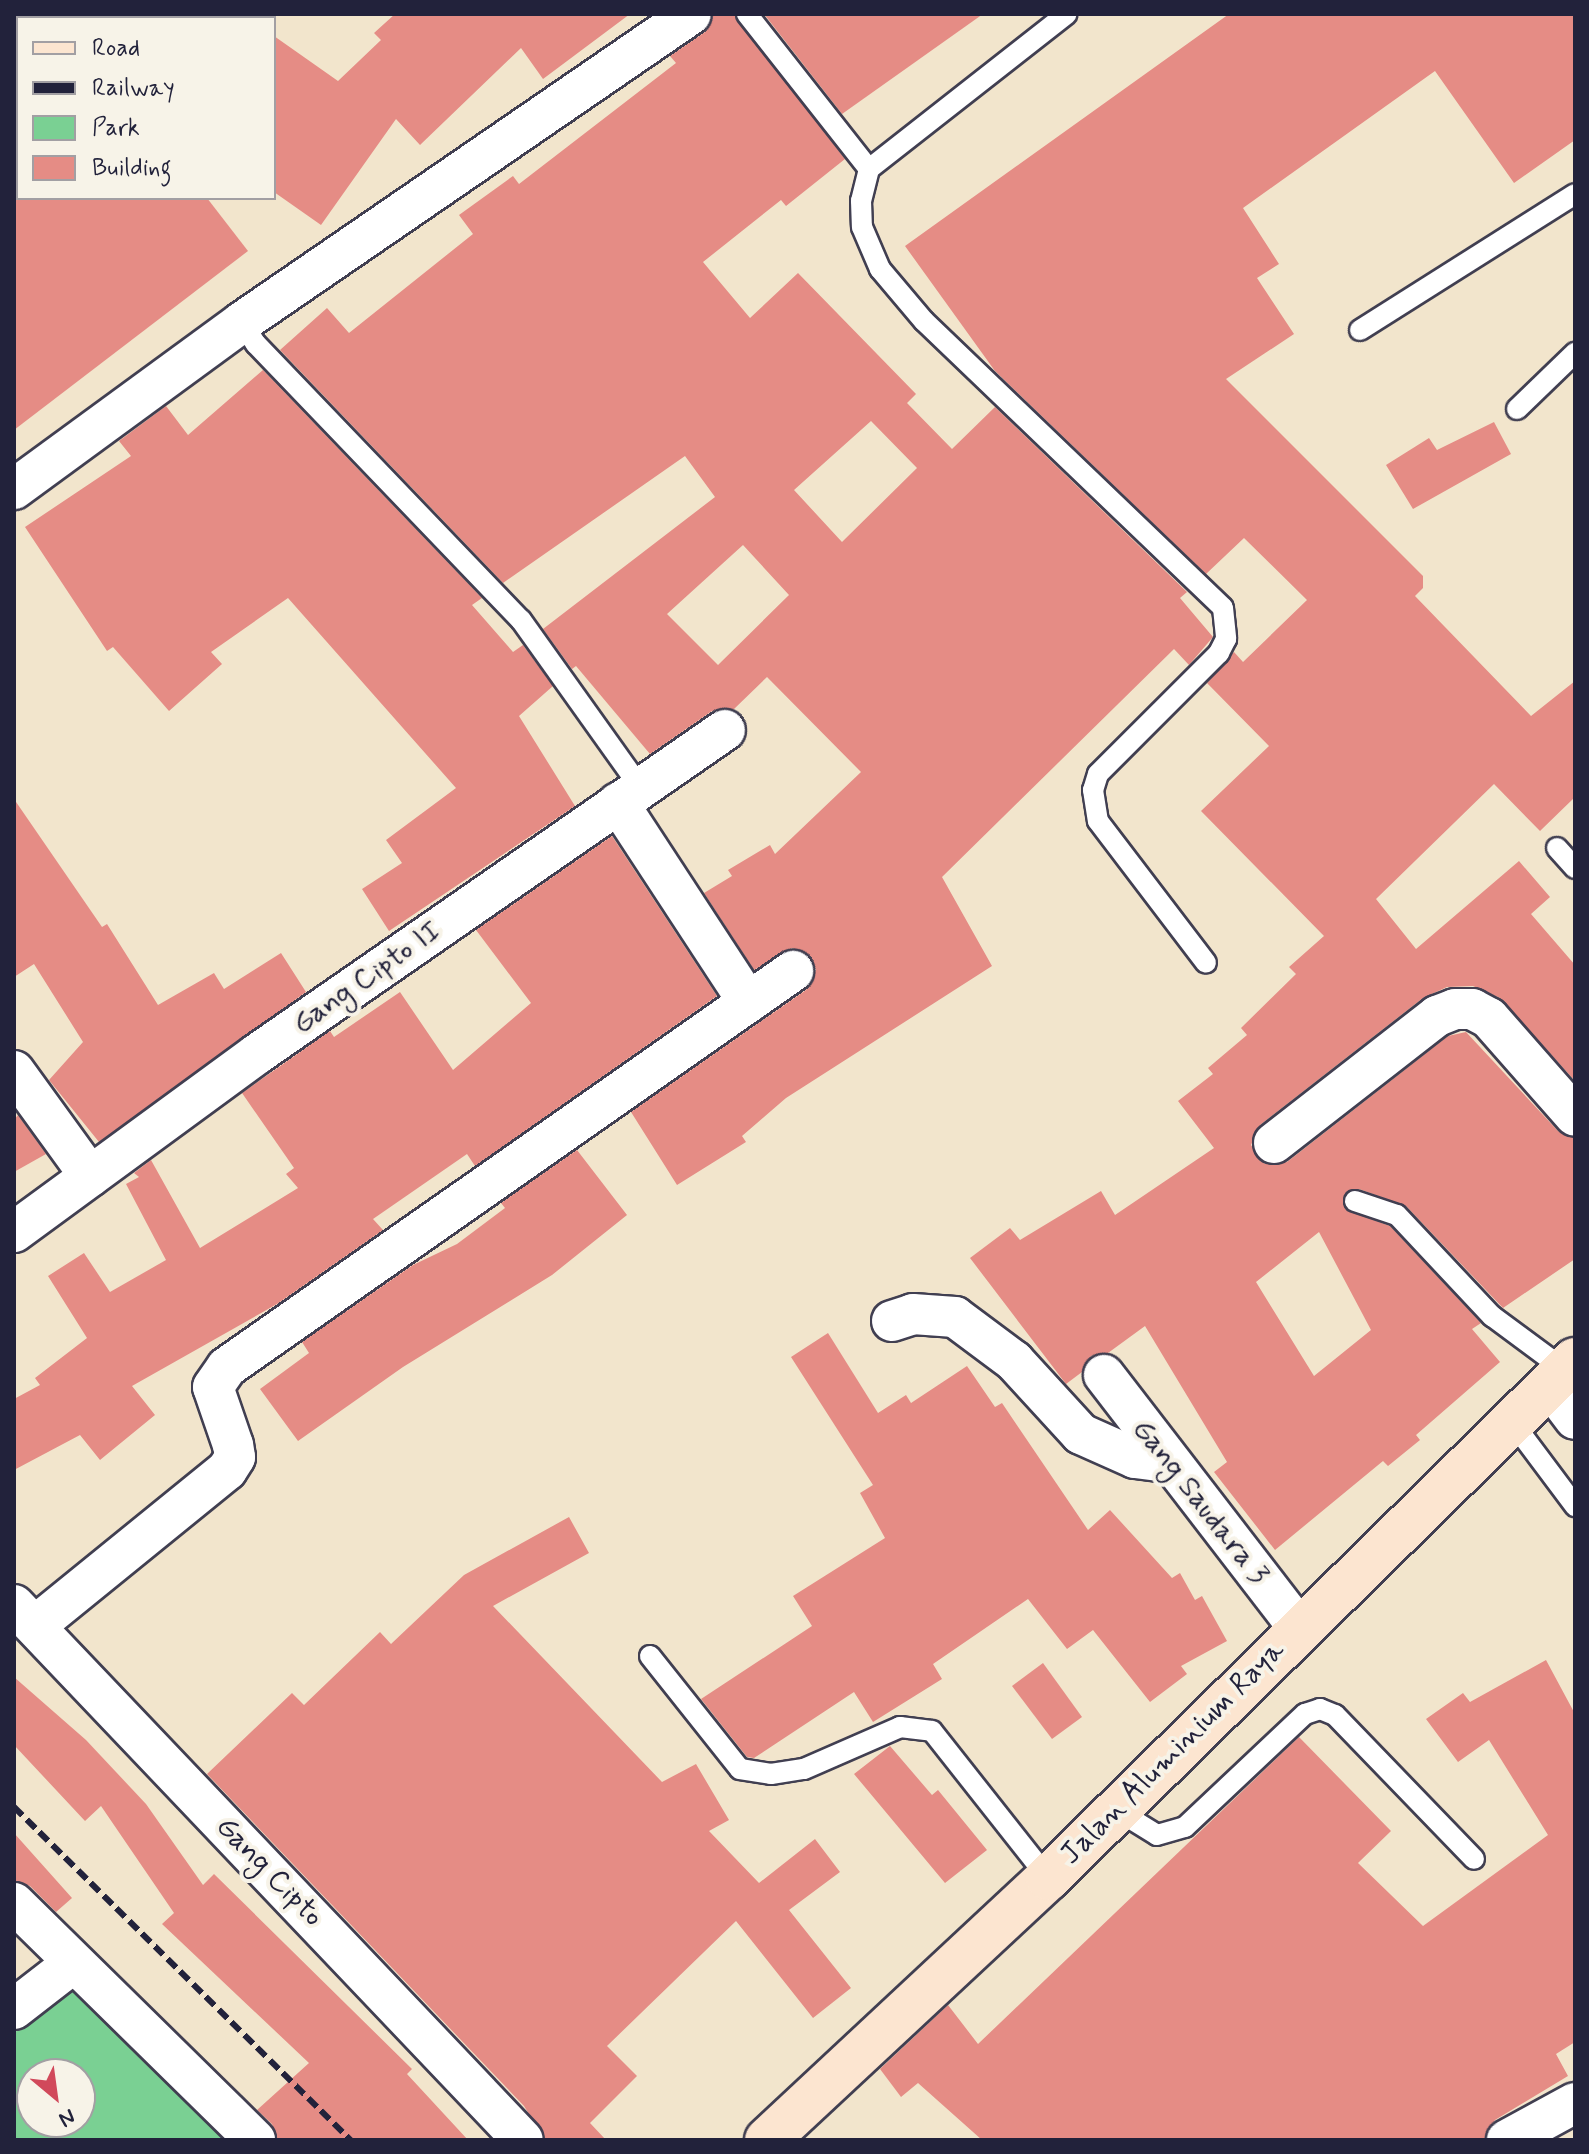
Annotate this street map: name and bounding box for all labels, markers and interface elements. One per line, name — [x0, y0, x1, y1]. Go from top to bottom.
legend — [16, 16, 276, 200]
text: Road — [92, 33, 140, 64]
text: Railway — [92, 73, 175, 104]
text: Park — [92, 113, 140, 144]
text: Building — [92, 153, 172, 184]
street label: Gang Cipto II — [283, 911, 451, 1045]
street label: Gang Saudara 3 — [1124, 1412, 1276, 1592]
street label: Jalan Aluminium Raya — [1056, 1636, 1290, 1870]
street label: Gang Cipto — [208, 1809, 330, 1935]
north arrow — [16, 2058, 96, 2138]
text: N — [53, 2101, 80, 2133]

